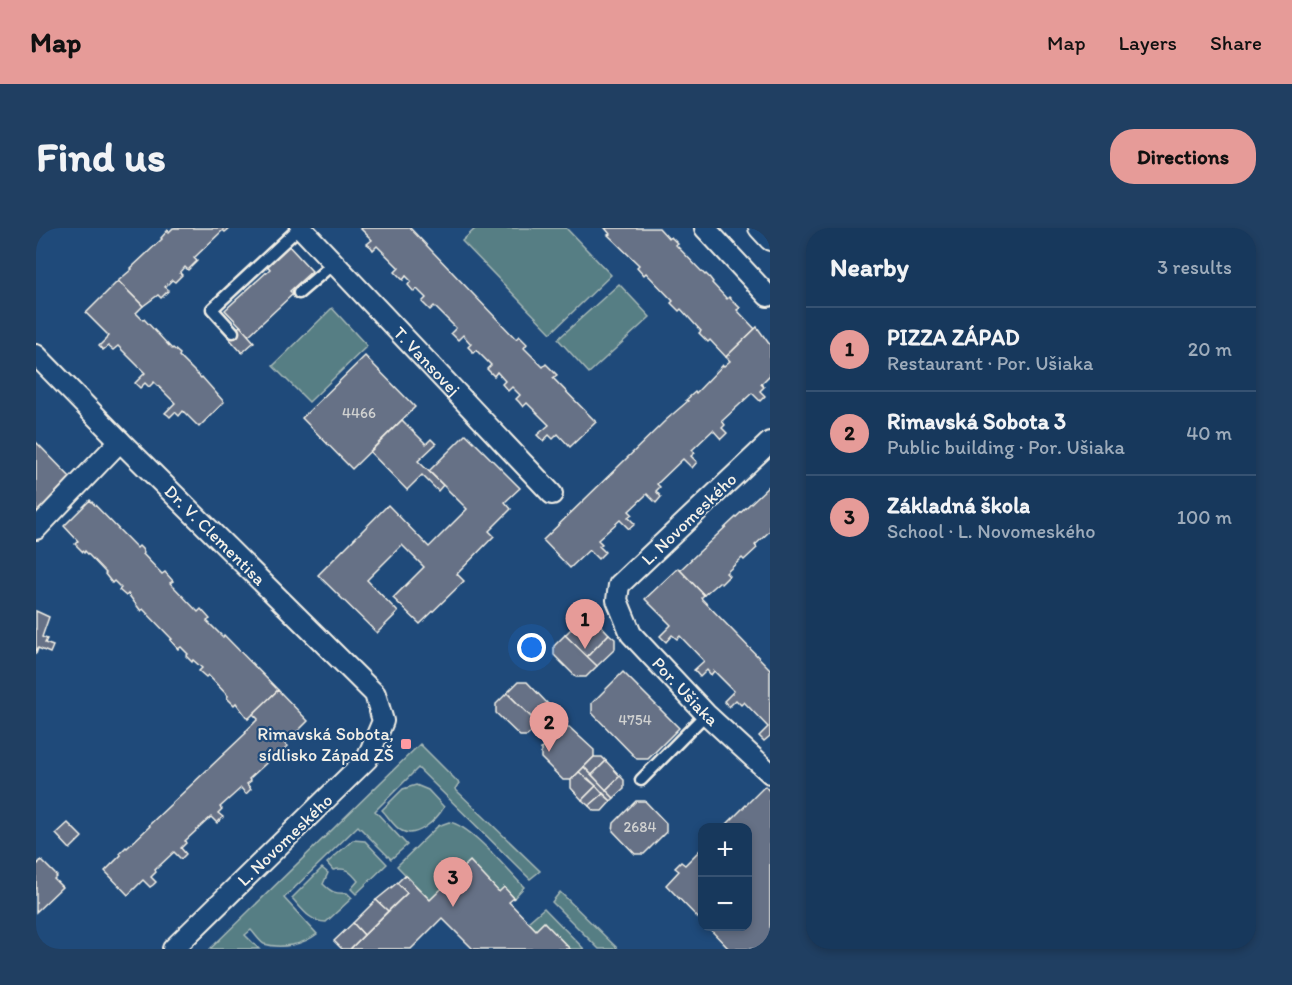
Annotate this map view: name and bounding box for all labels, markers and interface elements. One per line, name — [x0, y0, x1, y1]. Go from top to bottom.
text: Map — [30, 25, 81, 59]
text: Map — [1047, 30, 1086, 55]
text: Layers — [1119, 30, 1177, 55]
text: Share — [1210, 30, 1262, 55]
button: Directions — [1110, 129, 1256, 184]
text: Find us — [36, 131, 166, 182]
text: Nearby — [830, 251, 909, 283]
text: 3 results — [1157, 255, 1232, 279]
street label: T. Vansovej — [389, 322, 465, 400]
text: PIZZA ZÁPAD — [887, 324, 1020, 351]
text: 1 — [845, 337, 854, 361]
text: 20 m — [1188, 337, 1232, 361]
text: Restaurant · Por. Ušiaka — [887, 351, 1093, 375]
house number: 4466 — [342, 404, 376, 422]
text: Rimavská Sobota 3 — [887, 408, 1066, 435]
text: 2 — [844, 421, 855, 445]
text: 40 m — [1186, 421, 1232, 445]
text: Public building · Por. Ušiaka — [887, 435, 1125, 459]
street label: L. Novomeského — [637, 468, 741, 570]
street label: Dr. V. Clementisa — [160, 480, 271, 591]
text: Základná škola — [887, 492, 1030, 519]
text: 3 — [844, 505, 855, 529]
text: 100 m — [1177, 505, 1232, 529]
text: School · L. Novomeského — [887, 519, 1095, 543]
pin: 1 — [566, 600, 604, 649]
your location — [517, 633, 546, 662]
street label: Por. Ušiaka — [647, 652, 723, 731]
pin: 2 — [530, 702, 568, 752]
house number: 4754 — [618, 711, 652, 729]
place label: Rimavská Sobota, sídlisko Západ ZŠ — [257, 723, 394, 766]
marker: Rimavská Sobota, sídlisko Západ ZŠ — [399, 737, 413, 751]
street label: L. Novomeského — [233, 789, 337, 891]
house number: 2684 — [623, 818, 657, 836]
map controls — [698, 823, 752, 931]
button: + — [698, 823, 752, 877]
pin: 3 — [434, 858, 472, 907]
button: − — [698, 877, 752, 931]

